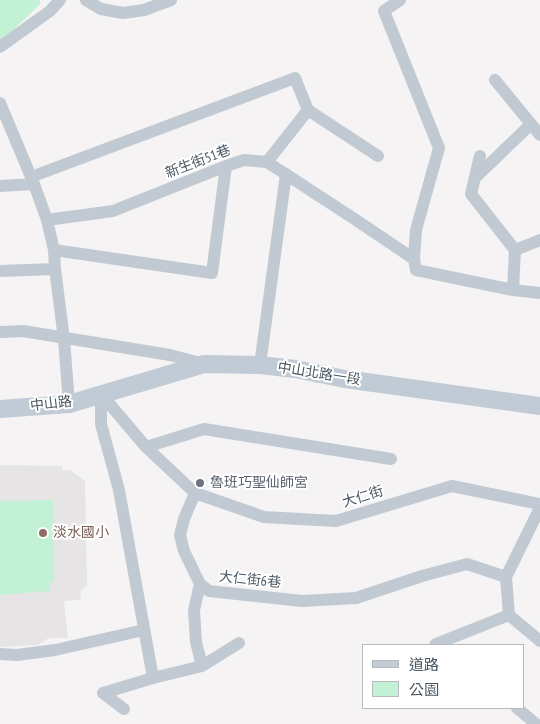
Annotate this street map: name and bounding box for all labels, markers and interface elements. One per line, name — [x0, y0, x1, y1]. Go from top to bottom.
street label: 新生街51巷 — [163, 142, 233, 182]
street label: 中山北路一段 — [276, 359, 362, 389]
street label: 中山路 — [29, 393, 73, 415]
place label: 魯班巧聖仙師宮 — [210, 475, 308, 491]
marker: 魯班巧聖仙師宮 — [194, 477, 206, 489]
street label: 大仁街 — [340, 483, 386, 511]
place label: 淡水國小 — [53, 525, 109, 541]
marker: 淡水國小 — [37, 527, 49, 539]
street label: 大仁街6巷 — [218, 568, 282, 592]
legend — [362, 644, 525, 709]
text: 道路 — [409, 655, 439, 674]
text: 公園 — [409, 680, 439, 699]

